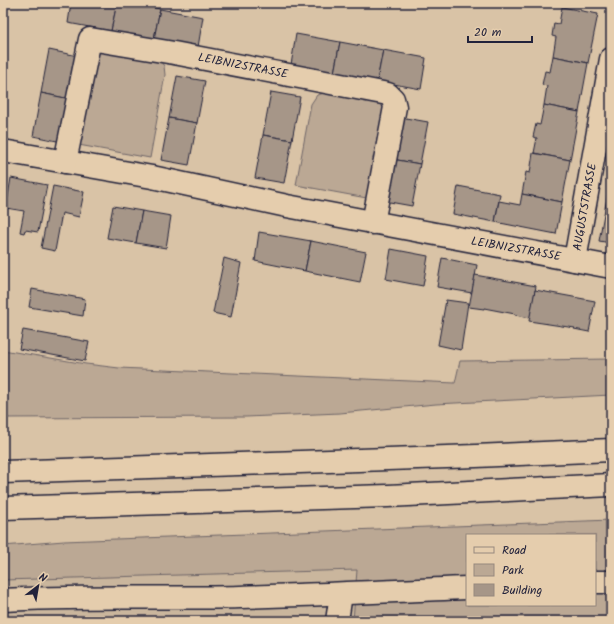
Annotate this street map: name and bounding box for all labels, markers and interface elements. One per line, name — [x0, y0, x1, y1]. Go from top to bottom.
scale bar — [468, 18, 532, 44]
text: 20 m — [474, 23, 502, 42]
street label: LEIBNIZSTRASSE — [196, 48, 290, 84]
street label: AUGUSTSTRASSE — [568, 161, 602, 252]
street label: LEIBNIZSTRASSE — [469, 232, 563, 266]
legend — [466, 534, 596, 606]
text: Road — [502, 541, 527, 560]
text: Park — [502, 561, 524, 580]
north arrow — [18, 566, 58, 606]
text: N — [35, 569, 50, 588]
text: Building — [502, 581, 542, 600]

